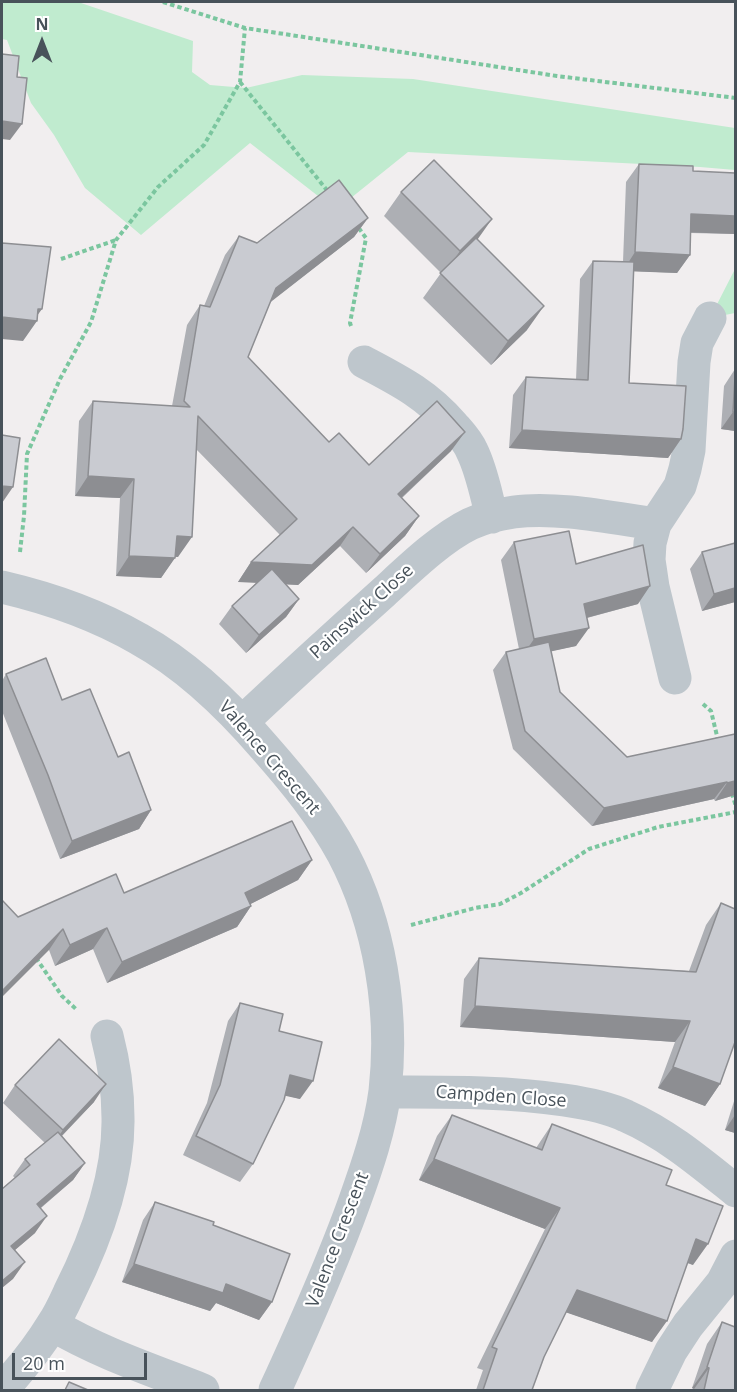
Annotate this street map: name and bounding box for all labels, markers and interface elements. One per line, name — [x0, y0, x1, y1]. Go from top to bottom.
north arrow — [12, 12, 72, 72]
text: N — [35, 13, 49, 35]
street label: Painswick Close — [306, 560, 418, 664]
street label: Valence Crescent — [214, 697, 324, 819]
street label: Campden Close — [435, 1082, 567, 1112]
street label: Valence Crescent — [302, 1169, 374, 1311]
scale bar — [15, 1341, 150, 1379]
text: 20 m — [23, 1351, 65, 1375]

